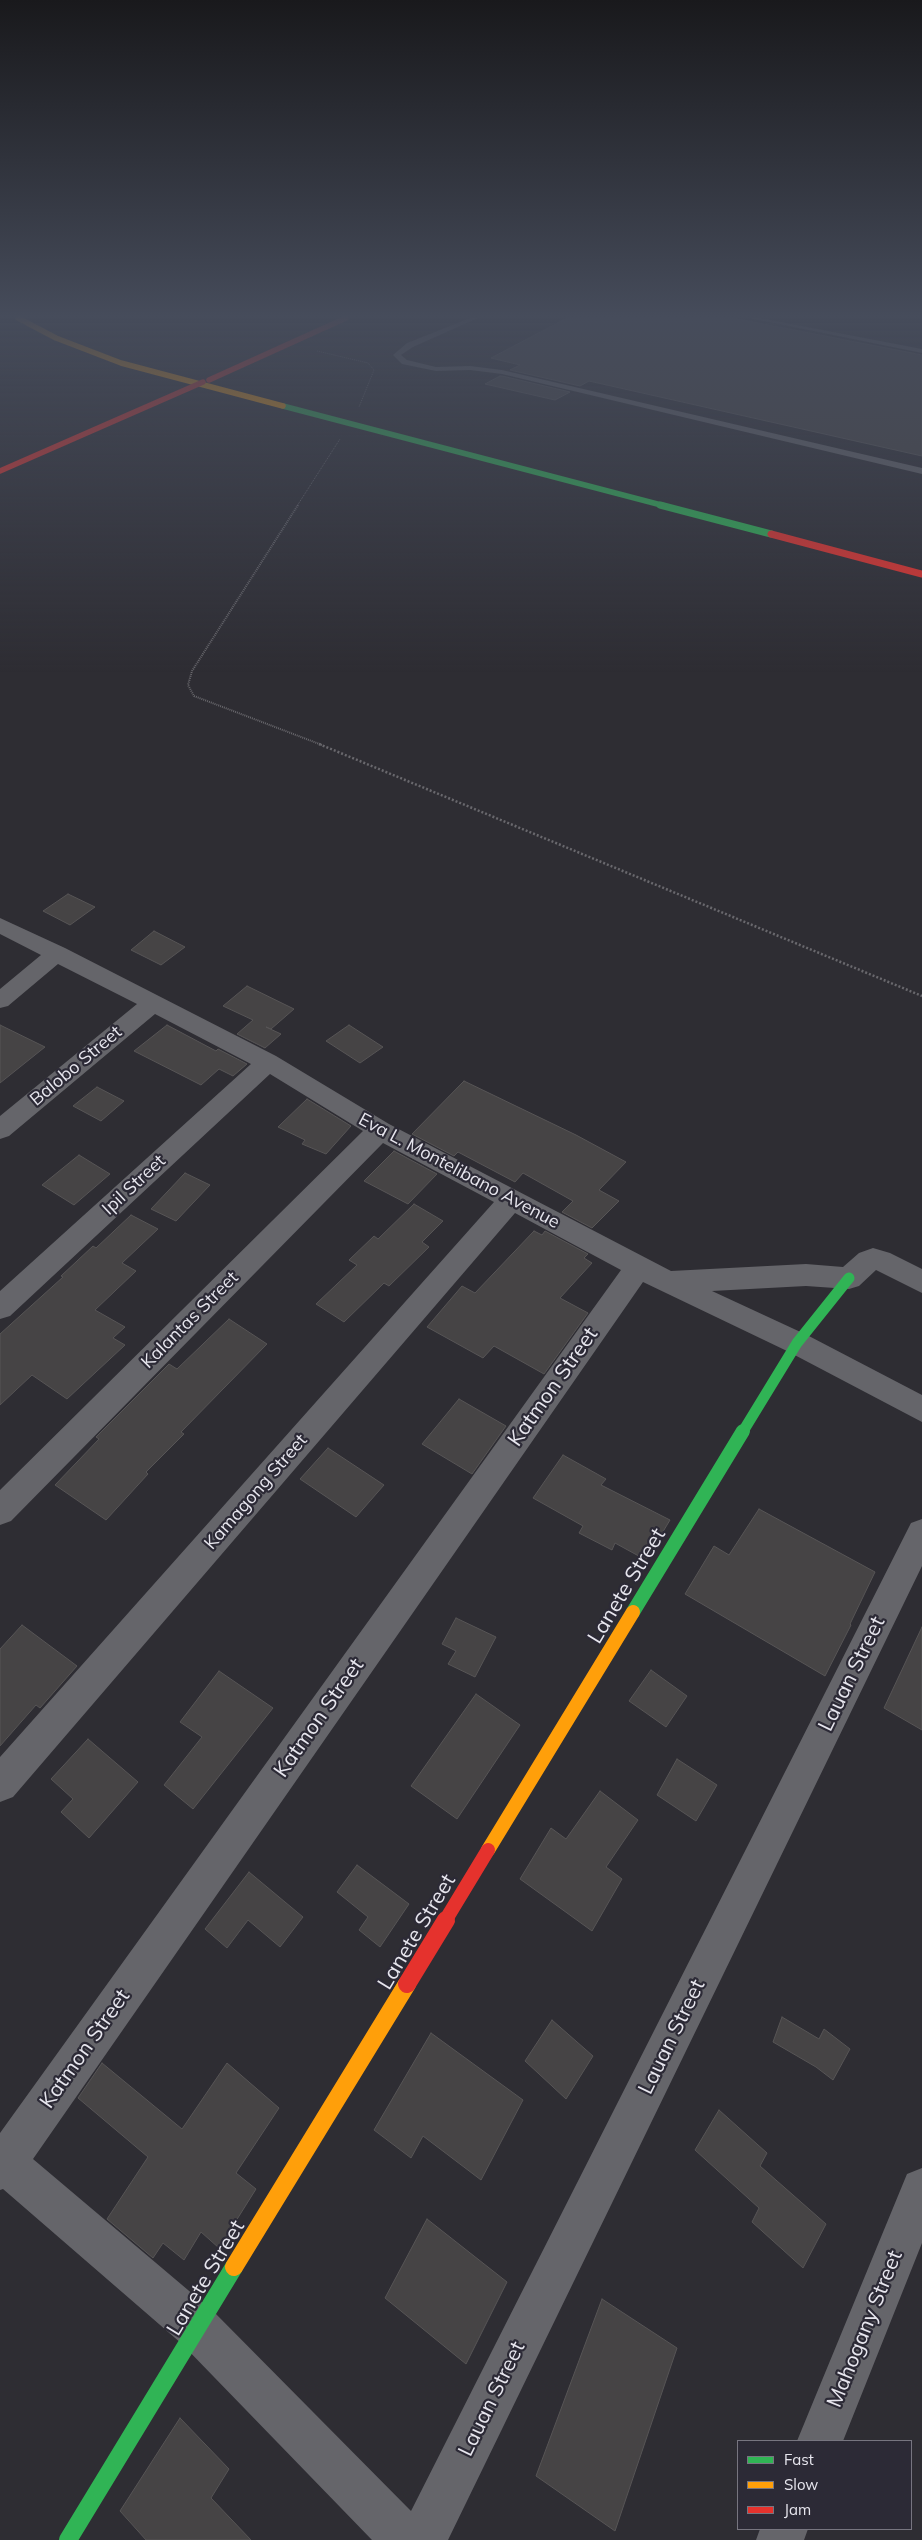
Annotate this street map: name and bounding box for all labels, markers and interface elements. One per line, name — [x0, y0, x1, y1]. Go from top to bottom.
street label: Balobo Street — [26, 1021, 126, 1111]
street label: Eva L. Montelibano Avenue — [355, 1109, 563, 1233]
street label: Ipil Street — [98, 1150, 170, 1220]
street label: Kalantas Street — [137, 1267, 243, 1373]
street label: Katmon Street — [503, 1323, 603, 1451]
street label: Kamagong Street — [200, 1430, 312, 1554]
street label: Lanete Street — [583, 1524, 671, 1648]
street label: Lauan Street — [813, 1612, 891, 1736]
street label: Katmon Street — [269, 1654, 369, 1782]
street label: Lanete Street — [373, 1870, 461, 1994]
street label: Lauan Street — [633, 1975, 711, 2099]
street label: Katmon Street — [35, 1985, 135, 2113]
street label: Lanete Street — [162, 2216, 250, 2340]
street label: Mahogany Street — [822, 2247, 908, 2411]
street label: Lauan Street — [453, 2337, 531, 2461]
legend — [737, 2440, 912, 2530]
text: Fast — [784, 2450, 814, 2469]
text: Slow — [784, 2475, 818, 2494]
text: Jam — [784, 2500, 811, 2519]

